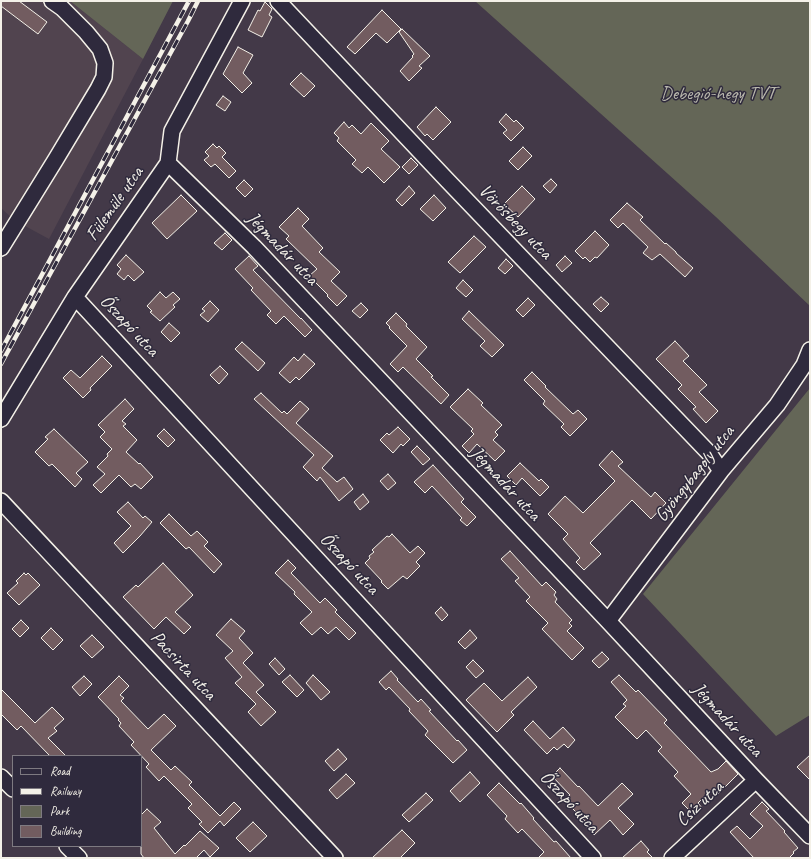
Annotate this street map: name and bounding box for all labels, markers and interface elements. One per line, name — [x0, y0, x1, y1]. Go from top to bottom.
park label: Debegió-hegy TVT — [660, 83, 776, 105]
street label: Fülemüle utca — [81, 163, 149, 245]
street label: Vörösbegy utca — [473, 180, 557, 264]
street label: Jégmadár utca — [241, 207, 323, 291]
street label: Őszapó utca — [95, 290, 163, 362]
street label: Gyöngybagoly utca — [650, 421, 740, 527]
street label: Jégmadár utca — [465, 442, 545, 526]
street label: Őszapó utca — [315, 528, 383, 600]
street label: Pacsirta utca — [145, 627, 221, 705]
street label: Jégmadár utca — [687, 678, 767, 762]
legend — [12, 755, 142, 847]
text: Road — [50, 763, 70, 779]
street label: Őszapó utca — [535, 766, 603, 838]
street label: Csíz utca — [671, 776, 729, 832]
text: Railway — [50, 783, 81, 799]
text: Park — [50, 803, 69, 819]
text: Building — [50, 823, 82, 839]

